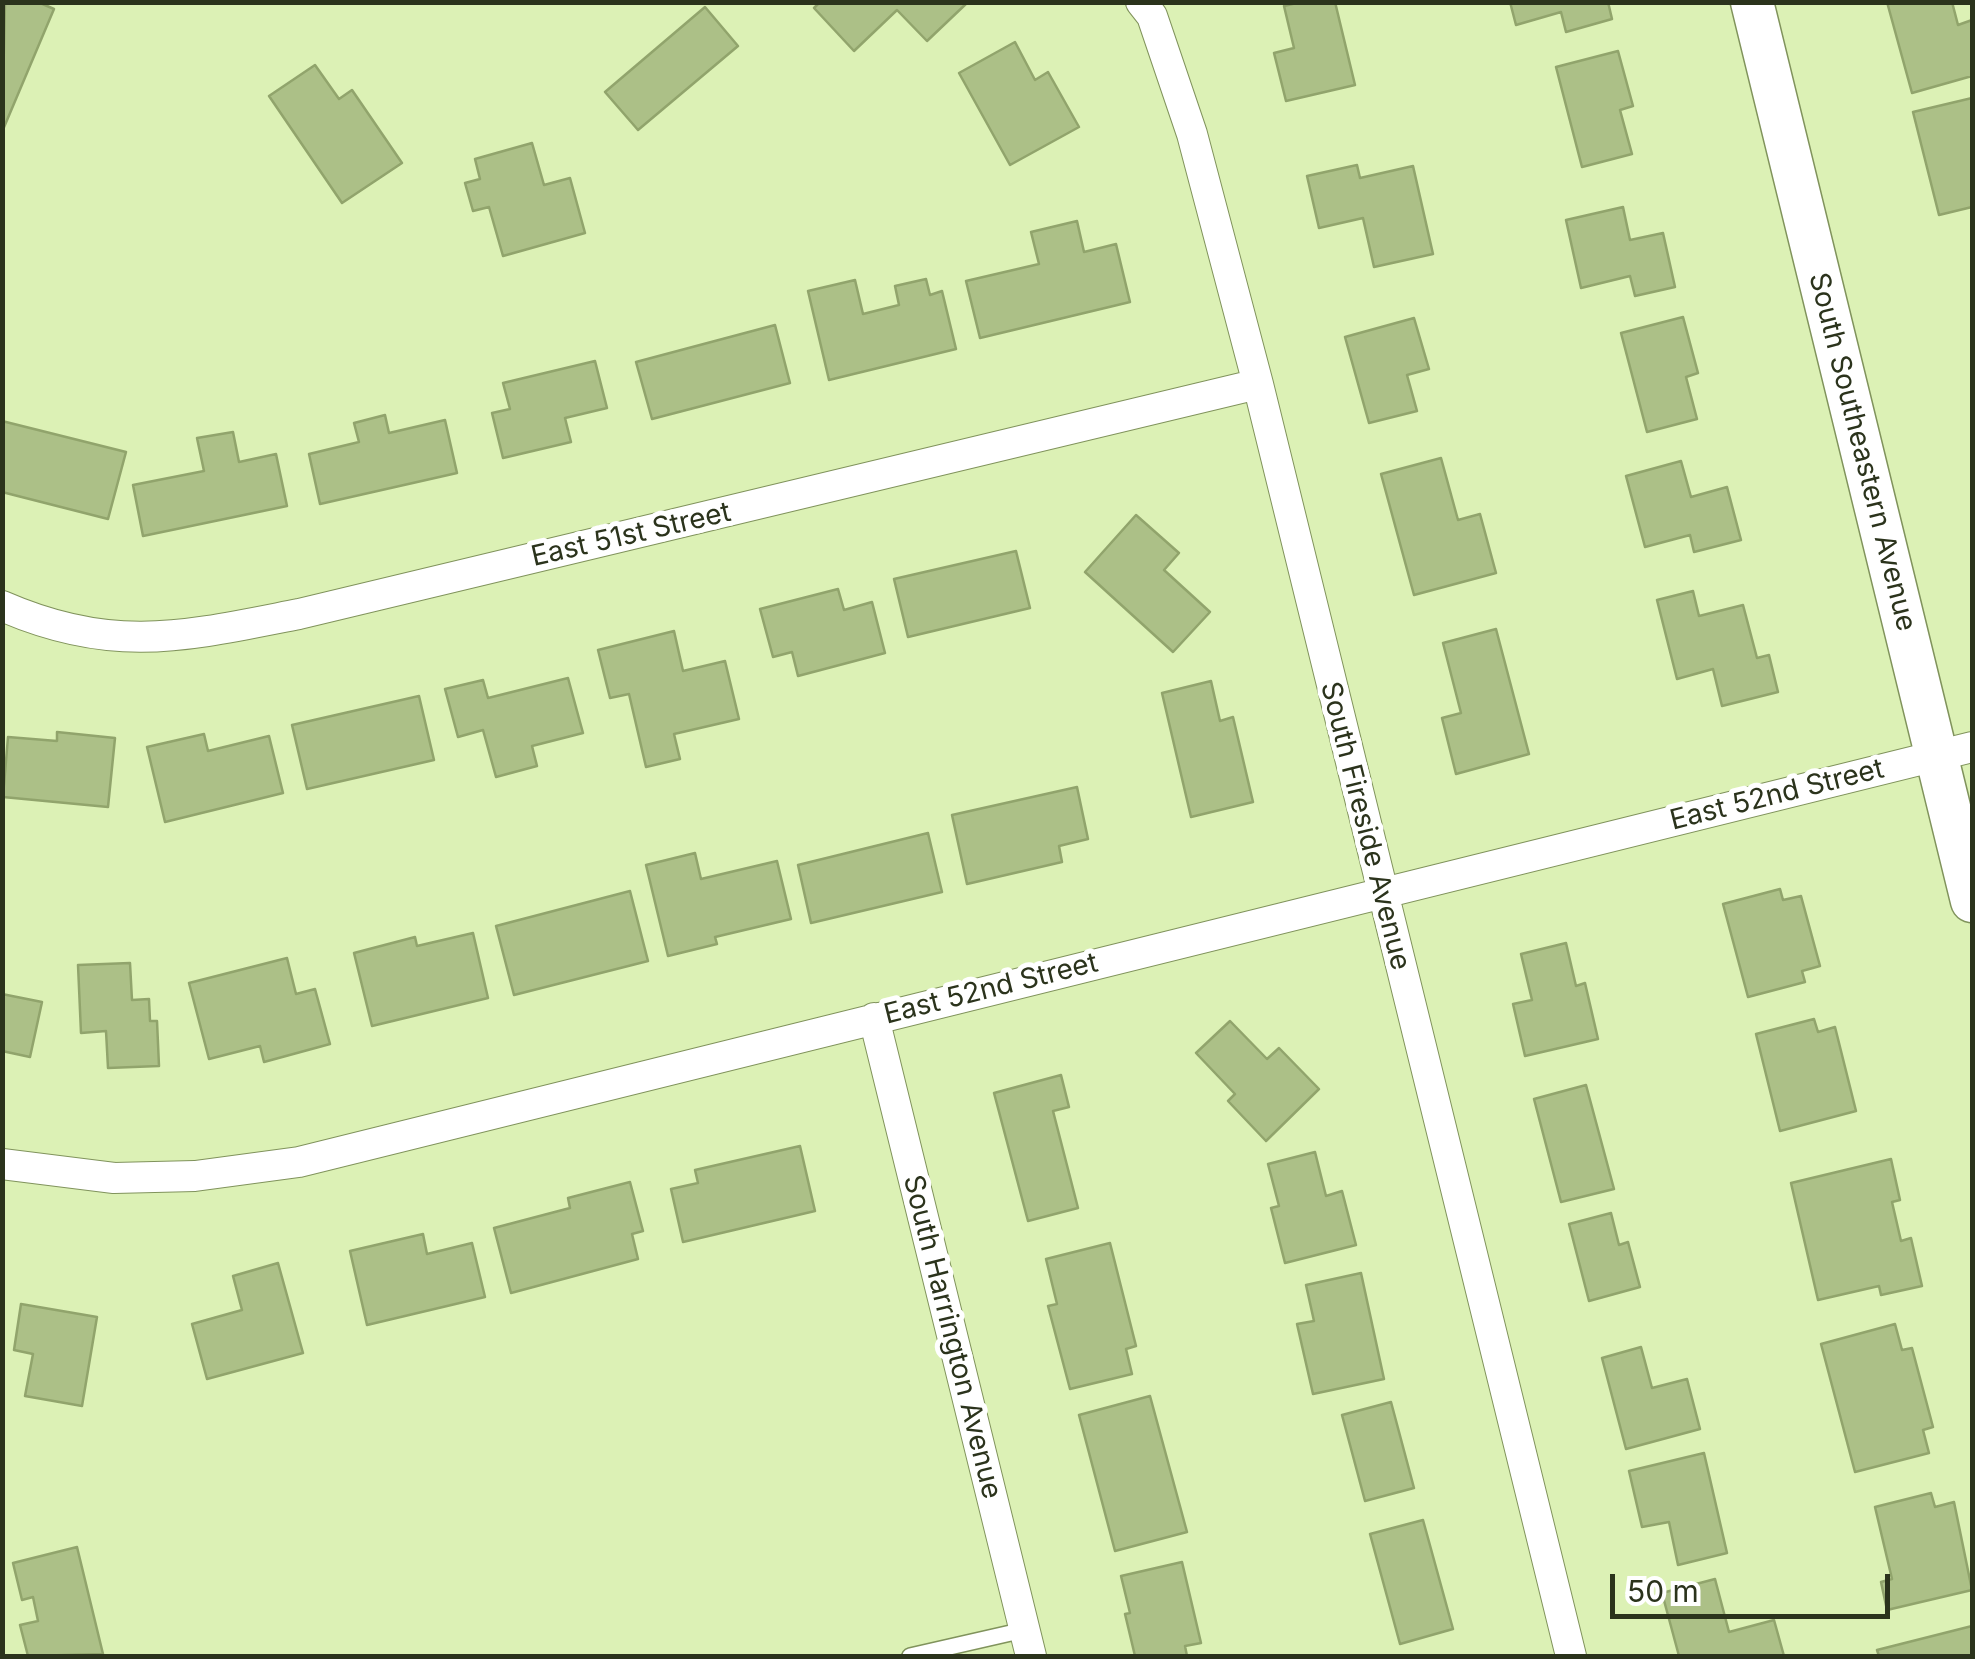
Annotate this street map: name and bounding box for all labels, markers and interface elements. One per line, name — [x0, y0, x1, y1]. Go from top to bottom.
street label: South Southeastern Avenue — [1801, 269, 1923, 635]
street label: East 51st Street — [528, 496, 734, 574]
street label: South Fireside Avenue — [1313, 678, 1417, 974]
street label: East 52nd Street — [1667, 752, 1887, 838]
street label: East 52nd Street — [881, 946, 1101, 1032]
street label: South Harrington Avenue — [895, 1172, 1009, 1502]
scale bar — [1615, 1554, 1895, 1616]
text: 50 m — [1627, 1573, 1699, 1609]

